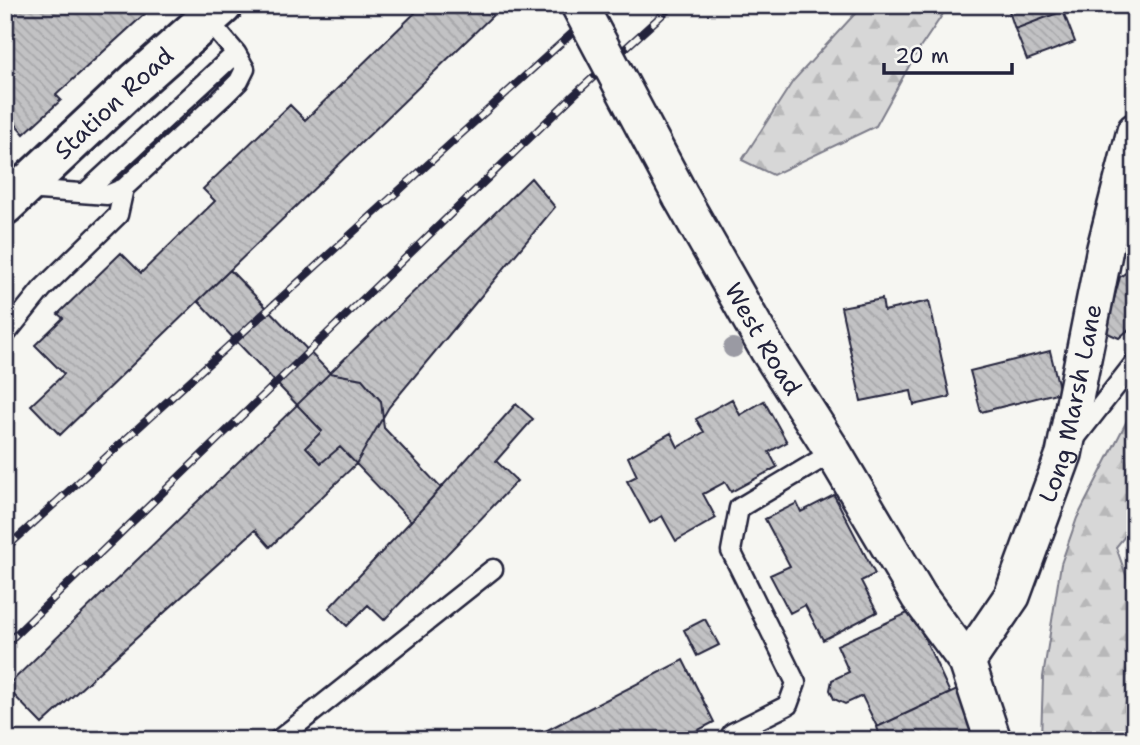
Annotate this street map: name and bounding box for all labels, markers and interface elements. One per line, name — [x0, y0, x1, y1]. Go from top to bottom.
scale bar — [884, 32, 1012, 76]
street label: Station Road — [47, 40, 180, 167]
text: 20 m — [895, 42, 949, 70]
street label: West Road — [717, 277, 809, 402]
street label: Long Marsh Lane — [1032, 301, 1109, 507]

